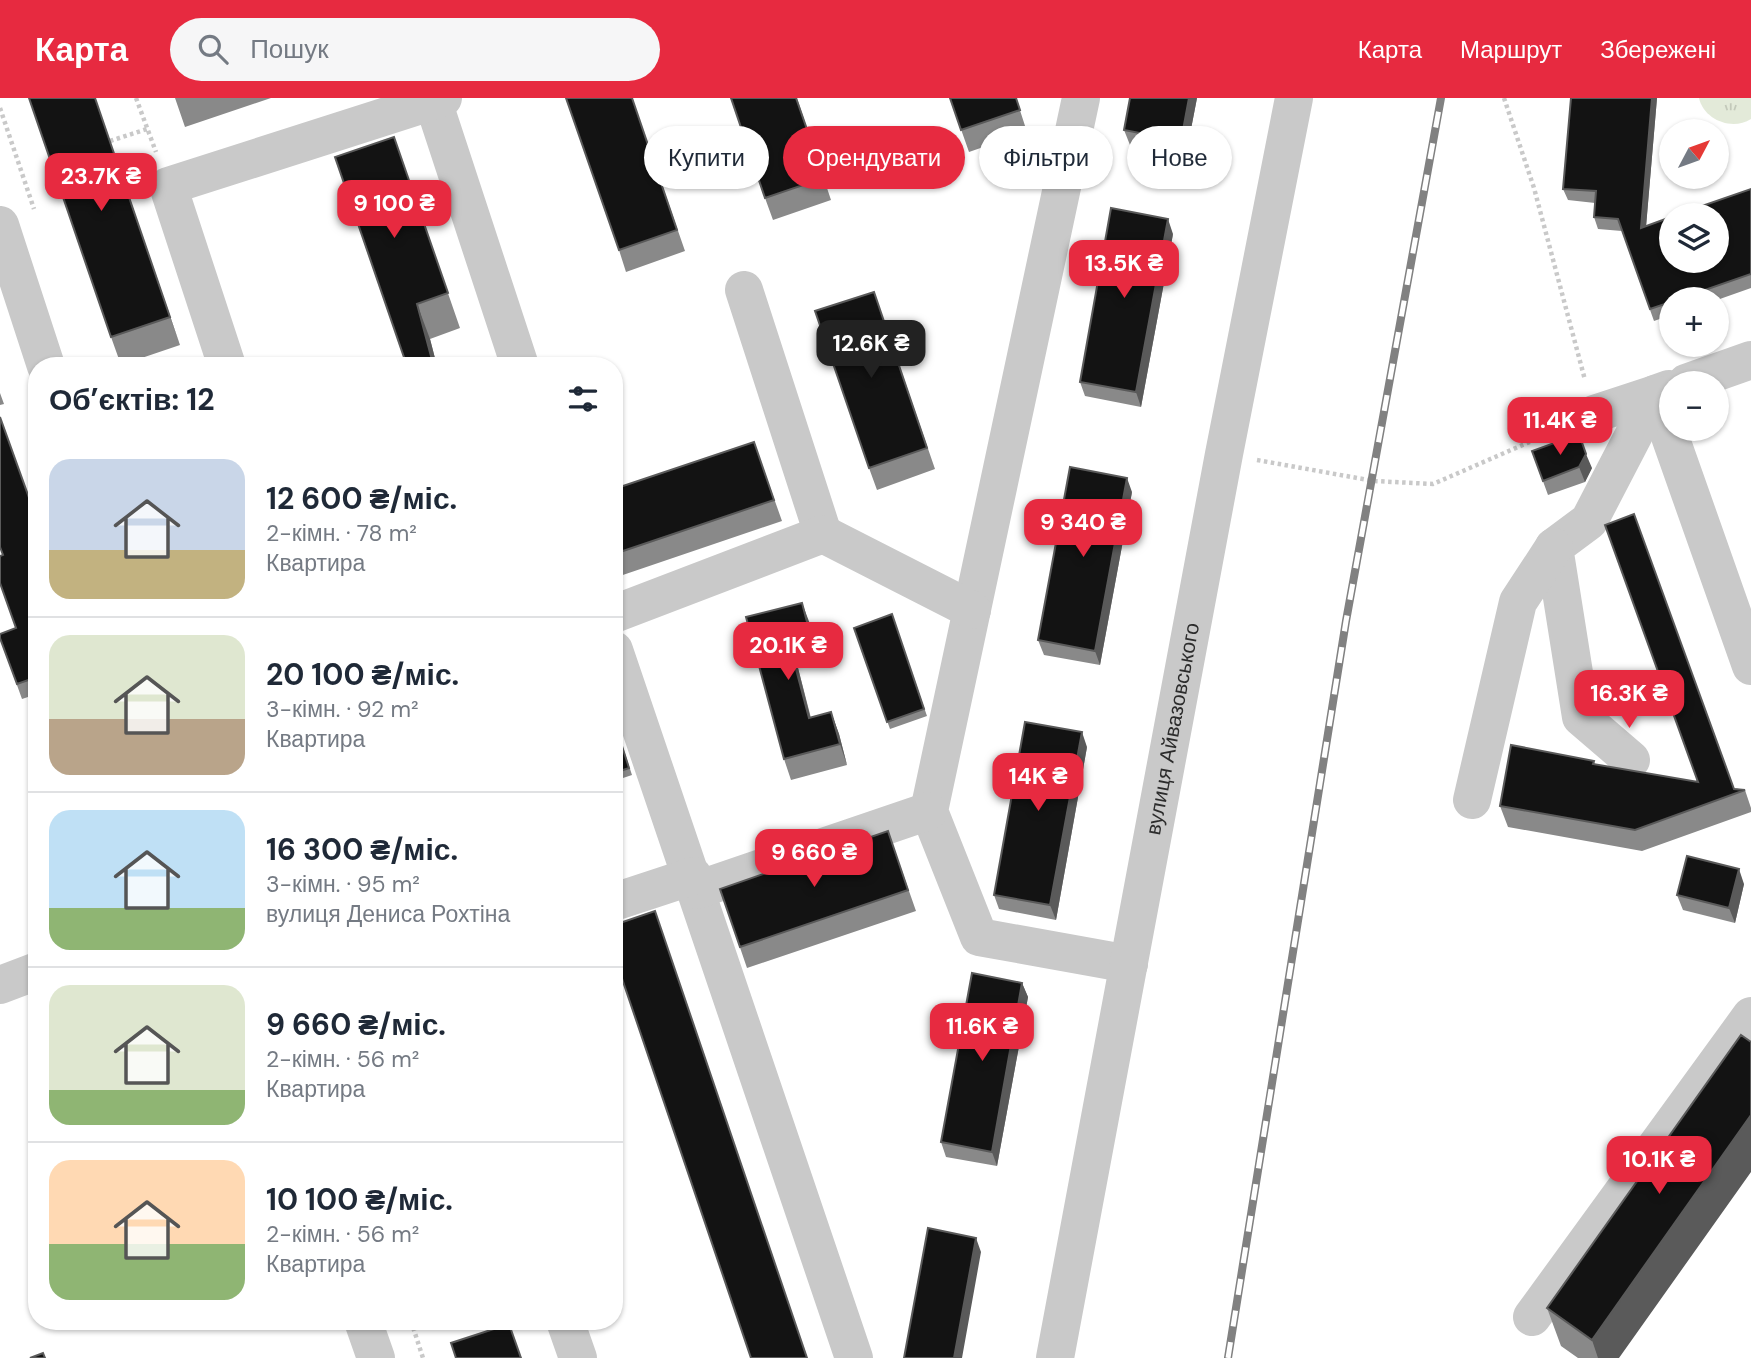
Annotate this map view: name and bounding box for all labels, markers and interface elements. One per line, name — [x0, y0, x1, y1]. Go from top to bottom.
search box — [170, 18, 660, 81]
text: Карта — [35, 28, 128, 71]
icon: search — [194, 30, 232, 68]
text: Пошук — [250, 32, 329, 66]
text: Карта — [1358, 34, 1422, 65]
text: Маршрут — [1460, 34, 1562, 65]
text: Збережені — [1600, 34, 1716, 65]
north arrow — [1659, 119, 1729, 189]
map controls — [1659, 119, 1729, 441]
chip: Купити — [644, 126, 769, 189]
chip: Орендувати — [783, 126, 965, 189]
chip: Фільтри — [979, 126, 1113, 189]
chip: Нове — [1127, 126, 1232, 189]
pin: 23.7K ₴ — [36, 153, 166, 213]
text: 23.7K ₴ — [61, 161, 141, 191]
pin: 9 100 ₴ — [329, 180, 459, 240]
text: 9 100 ₴ — [353, 188, 435, 218]
button: layers — [1659, 203, 1729, 273]
pin: 13.5K ₴ — [1059, 240, 1189, 300]
text: 13.5K ₴ — [1085, 248, 1163, 278]
button: + — [1659, 287, 1729, 357]
pin: 12.6K ₴ — [806, 320, 936, 380]
text: 12.6K ₴ — [832, 328, 910, 358]
button: − — [1659, 371, 1729, 441]
text: Об’єктів: 12 — [49, 380, 214, 419]
icon: filters — [564, 380, 602, 418]
pin: 11.4K ₴ — [1495, 398, 1625, 457]
text: 11.4K ₴ — [1523, 405, 1597, 435]
text: 12 600 ₴/міс. — [266, 479, 457, 518]
icon: home — [105, 487, 189, 571]
pin: 9 340 ₴ — [1018, 500, 1148, 559]
text: 9 340 ₴ — [1040, 507, 1126, 537]
text: 2-кімн. · 78 m² — [266, 518, 417, 548]
text: Квартира — [266, 548, 365, 578]
street label: вулиця Айвазовського — [1139, 620, 1206, 837]
pin: 20.1K ₴ — [723, 622, 853, 682]
text: 20.1K ₴ — [749, 630, 827, 660]
text: 20 100 ₴/міс. — [266, 655, 459, 694]
icon: home — [105, 663, 189, 747]
pin: 16.3K ₴ — [1564, 670, 1694, 730]
text: 16.3K ₴ — [1590, 678, 1668, 708]
text: 3-кімн. · 92 m² — [266, 694, 419, 724]
text: Квартира — [266, 724, 365, 754]
pin: 14K ₴ — [989, 754, 1087, 813]
text: 14K ₴ — [1008, 761, 1068, 791]
text: 16 300 ₴/міс. — [266, 830, 458, 869]
pin: 9 660 ₴ — [749, 830, 879, 889]
text: 9 660 ₴ — [771, 837, 857, 867]
icon: home — [105, 838, 189, 922]
text: 3-кімн. · 95 m² — [266, 869, 420, 899]
text: вулиця Дениса Рохтіна — [266, 899, 510, 929]
pin: 11.6K ₴ — [917, 1004, 1047, 1063]
text: 9 660 ₴/міс. — [266, 1005, 446, 1044]
text: 11.6K ₴ — [946, 1011, 1018, 1041]
icon: home — [105, 1013, 189, 1097]
text: 2-кімн. · 56 m² — [266, 1044, 419, 1074]
text: Квартира — [266, 1074, 365, 1104]
pin: 10.1K ₴ — [1594, 1136, 1724, 1196]
text: 10.1K ₴ — [1623, 1144, 1695, 1174]
text: 10 100 ₴/міс. — [266, 1180, 453, 1219]
icon: home — [105, 1188, 189, 1272]
text: 2-кімн. · 56 m² — [266, 1219, 419, 1249]
text: Квартира — [266, 1249, 365, 1279]

